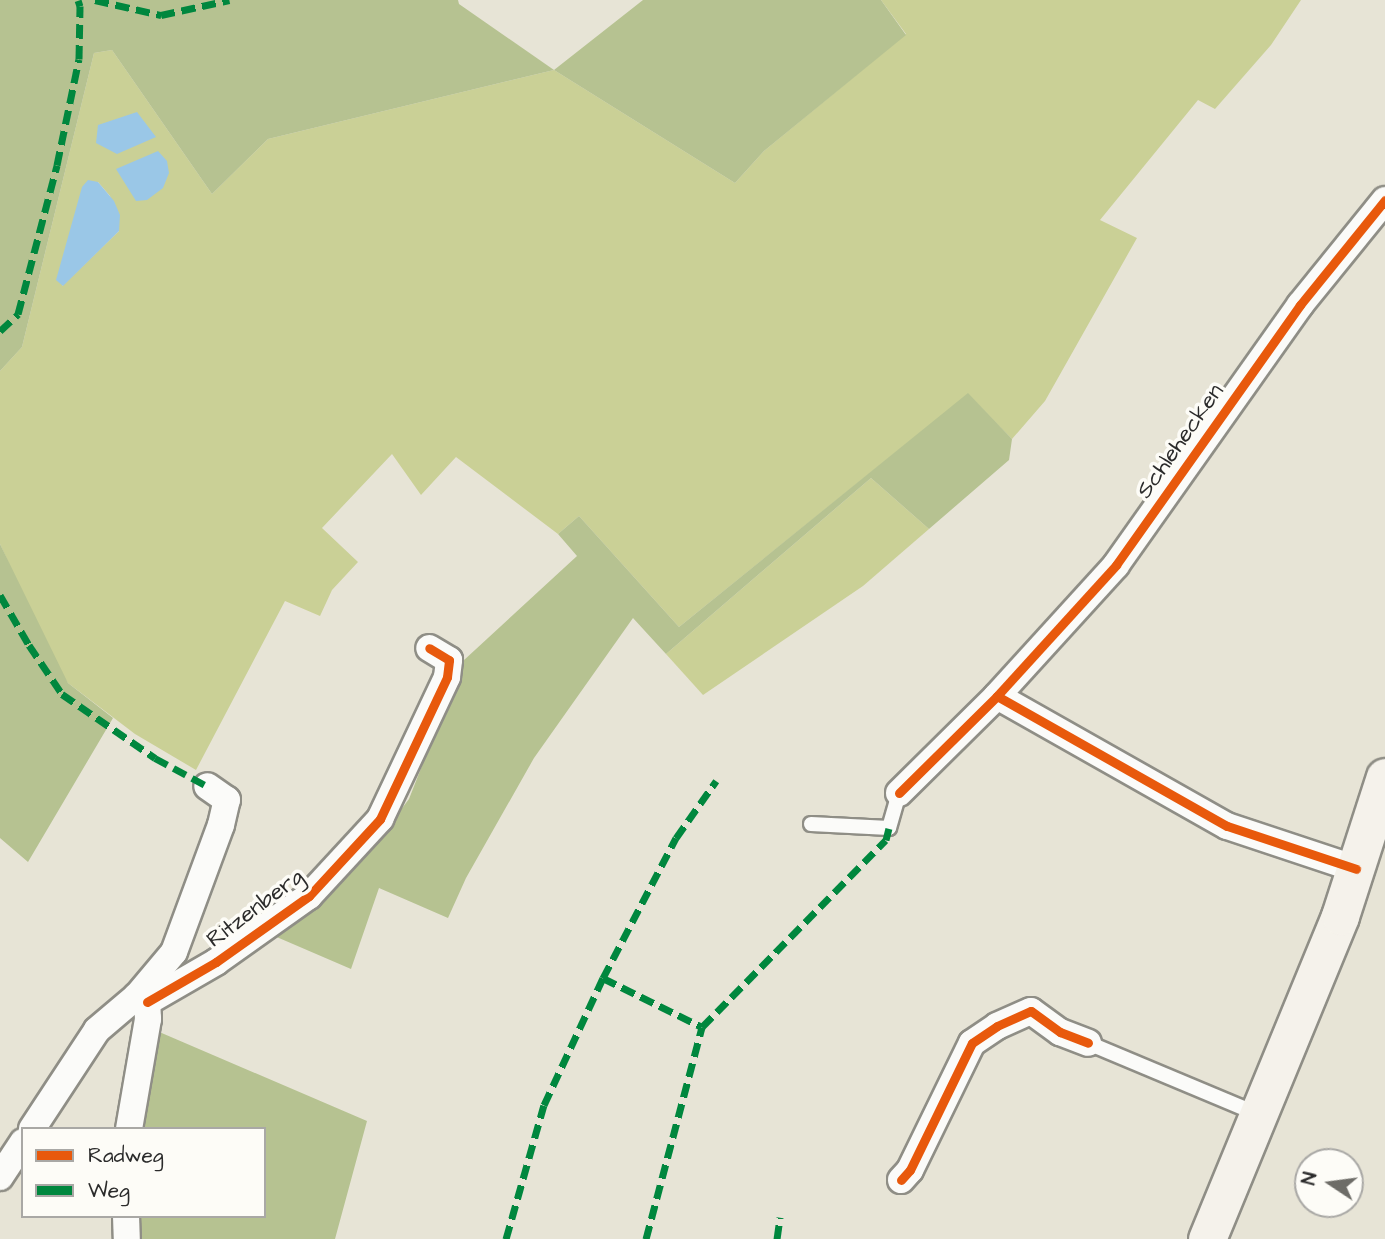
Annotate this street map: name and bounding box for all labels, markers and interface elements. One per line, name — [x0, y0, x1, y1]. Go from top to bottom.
street label: Schlehecken — [1130, 379, 1230, 503]
street label: Ritzenberg — [201, 863, 309, 953]
legend — [21, 1127, 266, 1218]
text: Radweg — [88, 1141, 164, 1170]
north arrow — [1294, 1148, 1364, 1218]
text: N — [1296, 1170, 1324, 1187]
text: Weg — [88, 1176, 130, 1205]

